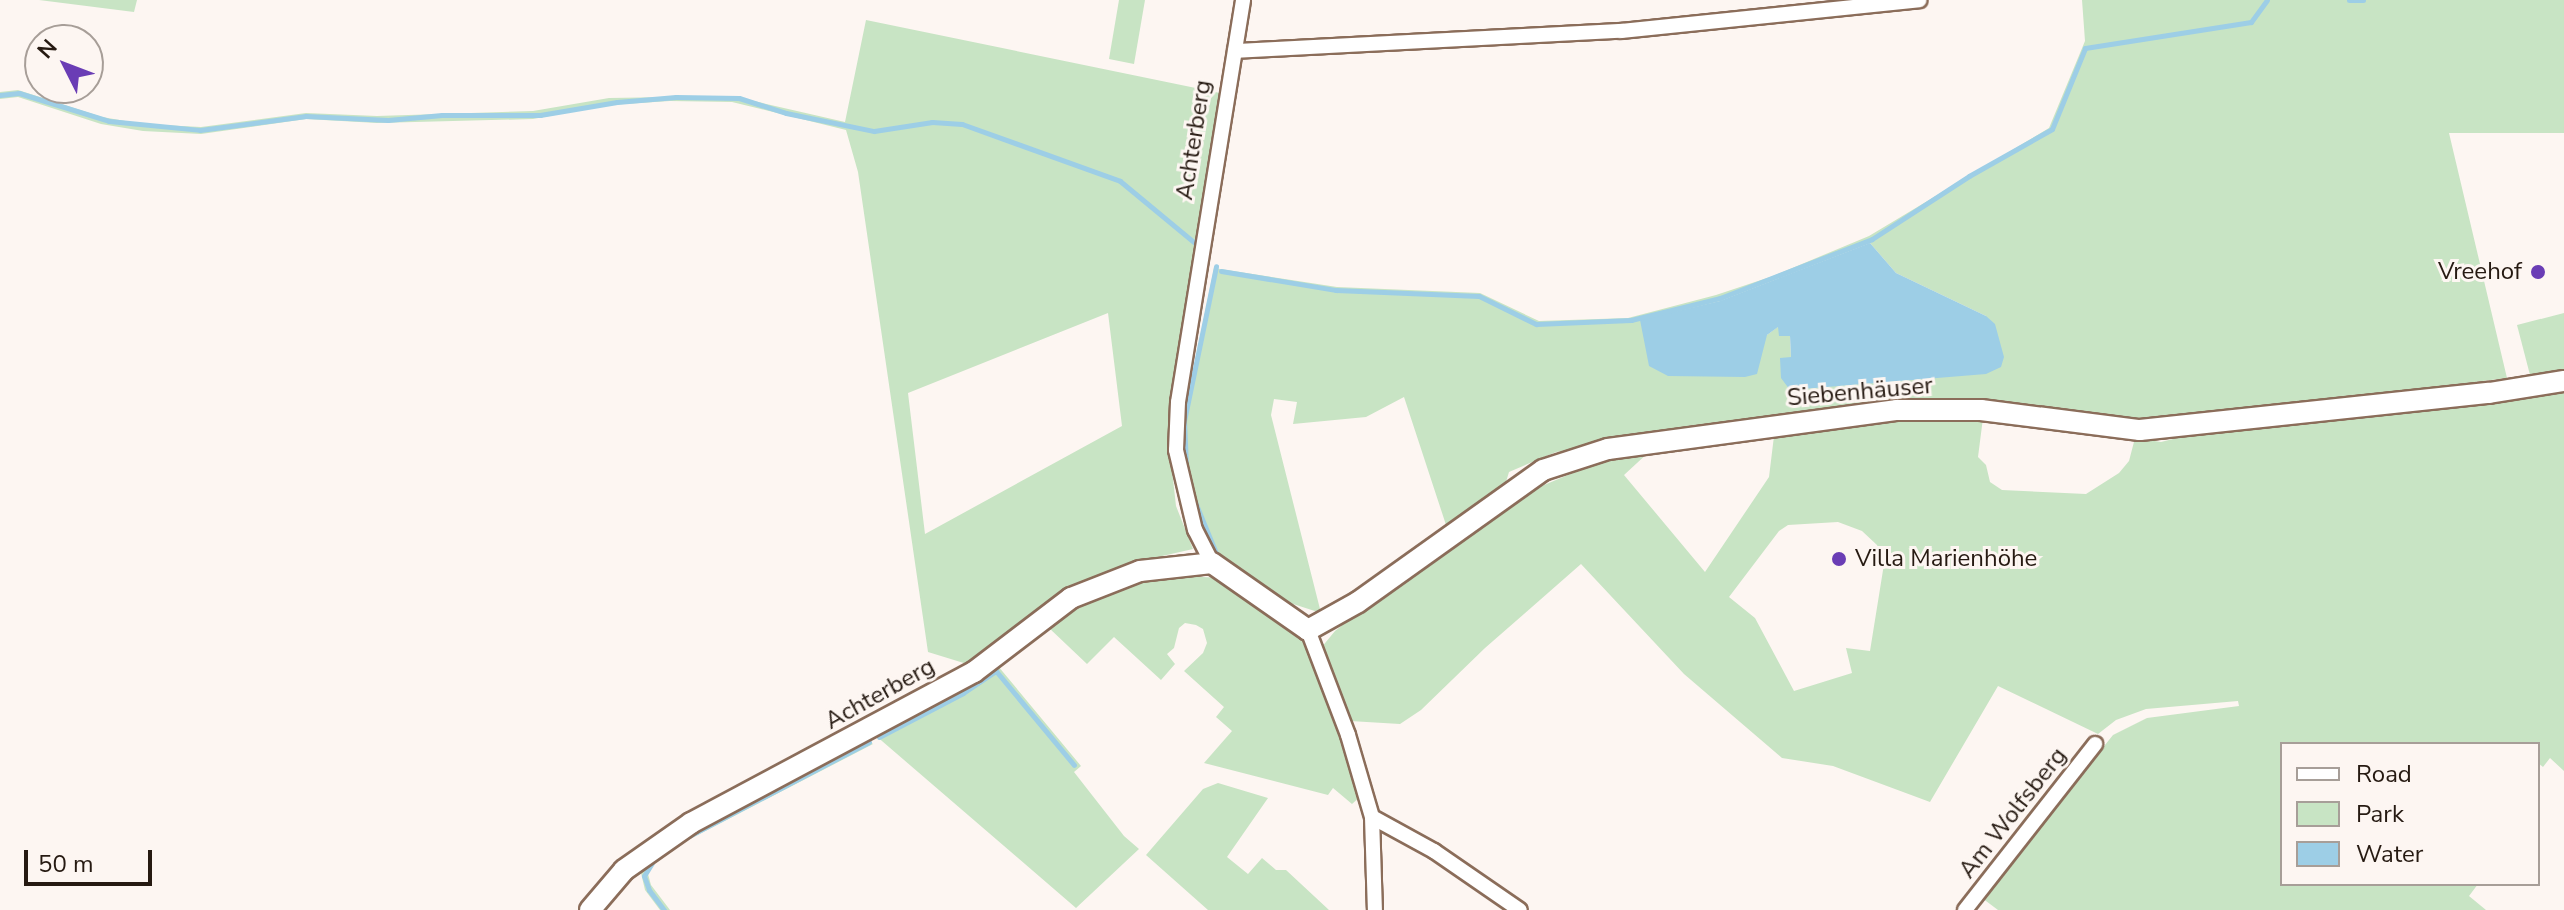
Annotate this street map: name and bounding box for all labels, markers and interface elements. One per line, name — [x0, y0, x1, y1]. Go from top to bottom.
north arrow — [24, 24, 104, 104]
text: N — [31, 33, 64, 65]
street label: Achterberg — [1170, 78, 1218, 202]
place label: Vreehof — [2438, 258, 2522, 286]
marker: Vreehof — [2529, 263, 2547, 281]
street label: Siebenhäuser — [1786, 371, 1934, 413]
place label: Villa Marienhöhe — [1855, 545, 2037, 573]
marker: Villa Marienhöhe — [1830, 550, 1848, 568]
street label: Achterberg — [820, 652, 940, 736]
street label: Am Wolfsberg — [1953, 742, 2073, 884]
legend — [2280, 742, 2540, 886]
text: Road — [2356, 758, 2412, 790]
text: Park — [2356, 798, 2404, 830]
scale bar — [28, 834, 156, 884]
text: Water — [2356, 838, 2423, 870]
text: 50 m — [38, 848, 94, 880]

